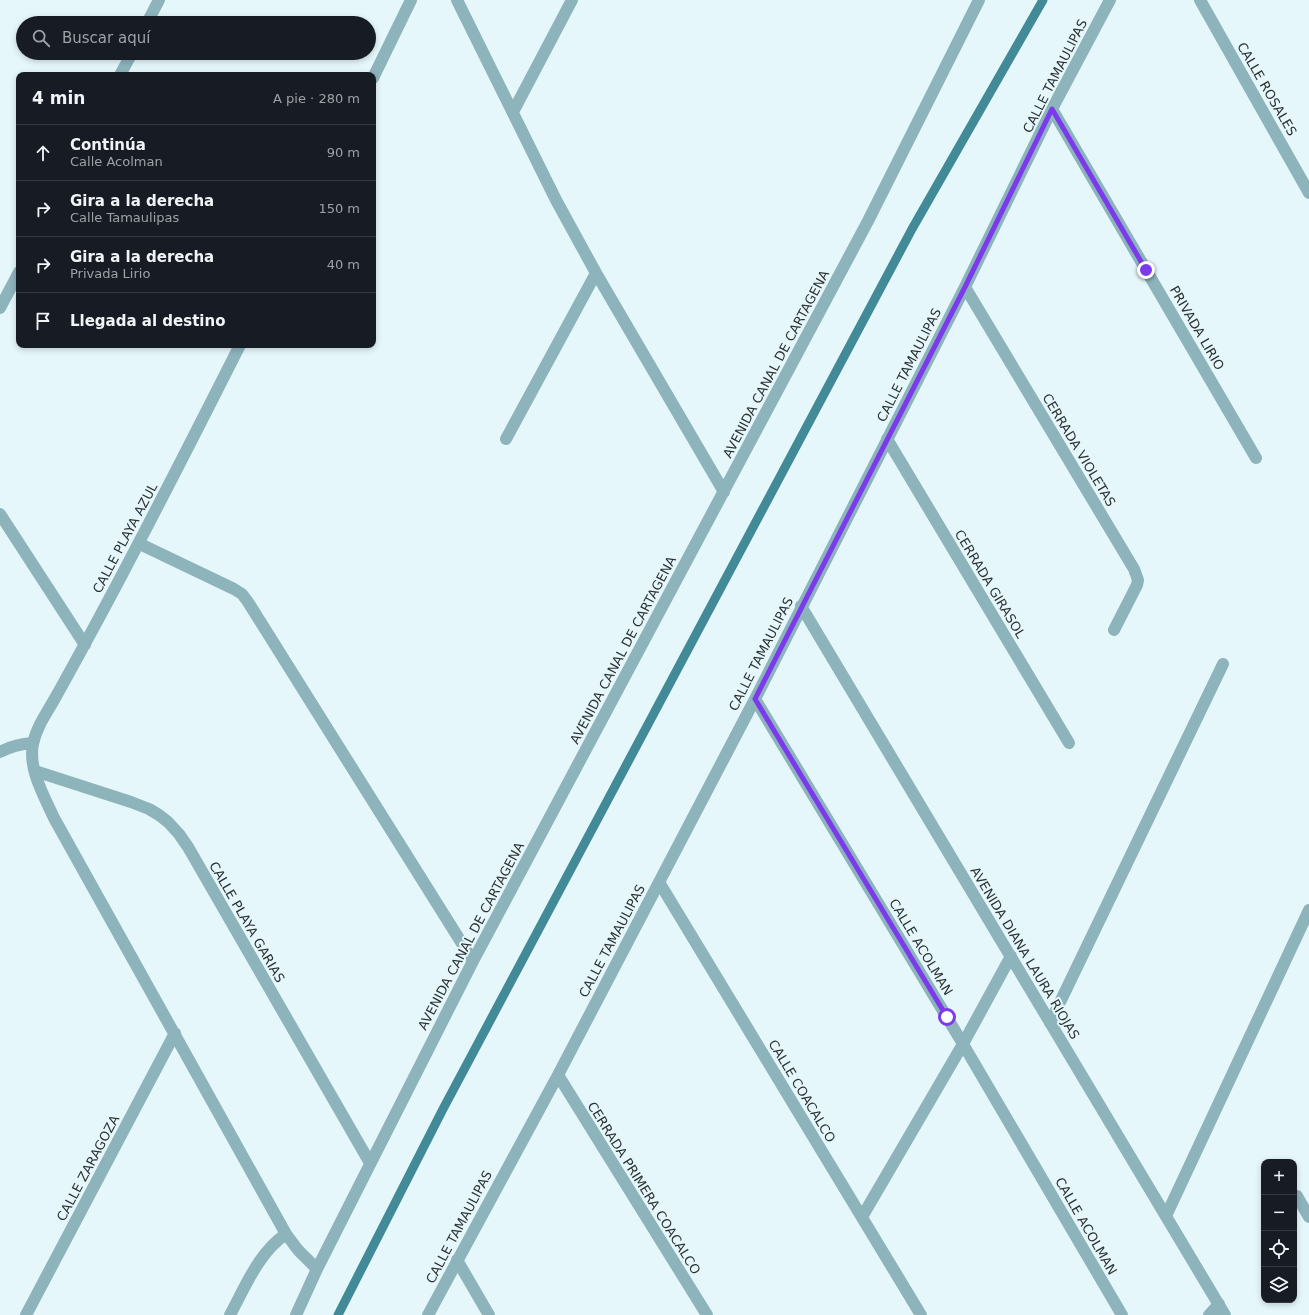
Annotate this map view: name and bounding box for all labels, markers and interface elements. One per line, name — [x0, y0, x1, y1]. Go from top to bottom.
search box — [16, 16, 376, 60]
street label: CALLE TAMAULIPAS — [1020, 17, 1090, 135]
icon: search — [30, 27, 52, 49]
text: Buscar aquí — [62, 29, 150, 47]
street label: CALLE ROSALES — [1234, 40, 1300, 138]
text: 4 min — [32, 88, 85, 108]
text: A pie · 280 m — [273, 91, 360, 106]
text: Continúa — [70, 136, 146, 154]
icon: ahead — [32, 142, 54, 164]
text: 90 m — [327, 145, 360, 160]
text: Calle Acolman — [70, 154, 163, 169]
text: Gira a la derecha — [70, 192, 214, 210]
icon: right — [32, 198, 54, 220]
text: 150 m — [318, 201, 360, 216]
text: Calle Tamaulipas — [70, 210, 179, 225]
text: Gira a la derecha — [70, 248, 214, 266]
icon: right — [32, 254, 54, 276]
text: 40 m — [327, 257, 360, 272]
route end — [1137, 261, 1155, 279]
text: Privada Lirio — [70, 266, 150, 281]
street label: AVENIDA CANAL DE CARTAGENA — [720, 267, 832, 460]
street label: PRIVADA LIRIO — [1167, 283, 1227, 373]
street label: CALLE TAMAULIPAS — [874, 306, 944, 424]
icon: arrive — [32, 310, 54, 332]
text: Llegada al destino — [70, 312, 225, 330]
street label: CERRADA VIOLETAS — [1039, 391, 1119, 509]
street label: CALLE PLAYA AZUL — [90, 480, 161, 596]
street label: CERRADA GIRASOL — [952, 527, 1029, 641]
street label: AVENIDA CANAL DE CARTAGENA — [567, 553, 679, 746]
street label: CALLE TAMAULIPAS — [726, 595, 796, 713]
street label: AVENIDA CANAL DE CARTAGENA — [415, 839, 527, 1032]
street label: CALLE PLAYA GARIAS — [206, 859, 288, 985]
street label: AVENIDA DIANA LAURA RIOJAS — [967, 864, 1083, 1042]
street label: CALLE TAMAULIPAS — [576, 882, 648, 1000]
street label: CALLE ACOLMAN — [886, 896, 956, 998]
route start — [938, 1008, 956, 1026]
street label: CALLE COACALCO — [765, 1037, 839, 1145]
street label: CERRADA PRIMERA COACALCO — [585, 1099, 703, 1277]
street label: CALLE ZARAGOZA — [54, 1112, 122, 1224]
map controls — [1261, 1159, 1297, 1303]
button: + — [1261, 1159, 1297, 1195]
street label: CALLE TAMAULIPAS — [423, 1168, 495, 1286]
street label: CALLE ACOLMAN — [1052, 1175, 1120, 1277]
button: − — [1261, 1195, 1297, 1231]
button: locate — [1261, 1231, 1297, 1267]
button: layers — [1261, 1267, 1297, 1303]

